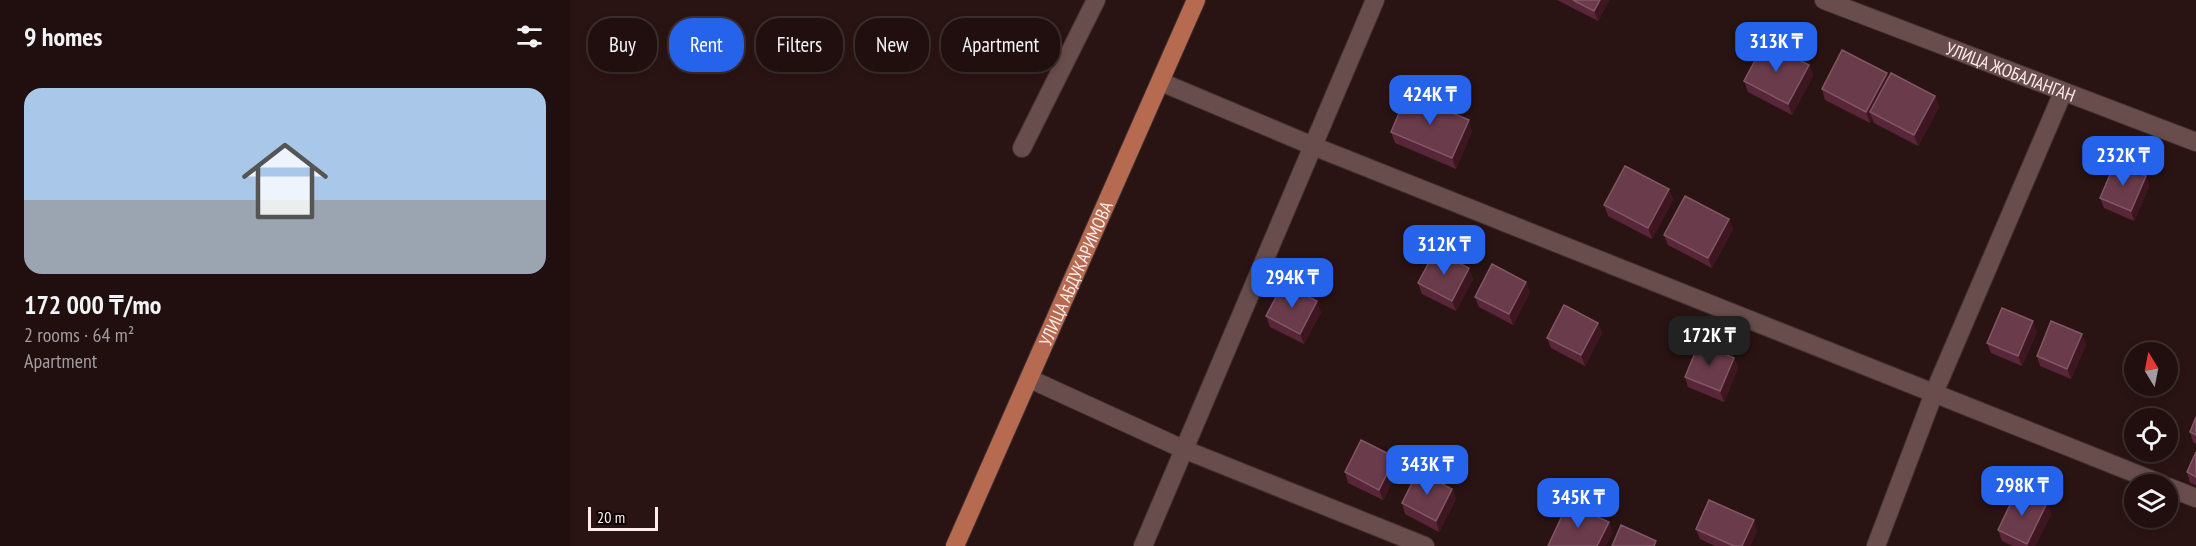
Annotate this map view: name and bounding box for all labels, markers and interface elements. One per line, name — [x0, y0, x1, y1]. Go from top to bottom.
chip: Buy — [588, 18, 657, 72]
chip: Rent — [669, 18, 744, 72]
chip: Filters — [756, 18, 843, 72]
chip: New — [855, 18, 929, 72]
chip: Apartment — [941, 18, 1060, 72]
text: 9 homes — [24, 20, 102, 53]
icon: filters — [513, 20, 546, 53]
pin: 313K ₸ — [1727, 22, 1825, 73]
text: 313K ₸ — [1749, 28, 1803, 54]
street label: УЛИЦА ЖОБАЛАНГАН — [1943, 36, 2079, 106]
pin: 424K ₸ — [1381, 75, 1479, 126]
text: 424K ₸ — [1403, 81, 1457, 107]
icon: home — [231, 127, 339, 235]
pin: 232K ₸ — [2074, 136, 2172, 187]
text: 232K ₸ — [2096, 142, 2150, 168]
street label: УЛИЦА АБДУКАРИМОВА — [1033, 197, 1117, 349]
pin: 312K ₸ — [1395, 225, 1493, 276]
text: 312K ₸ — [1417, 231, 1471, 257]
pin: 294K ₸ — [1243, 258, 1341, 309]
text: 294K ₸ — [1265, 264, 1319, 290]
text: 172 000 ₸/mo — [24, 288, 161, 321]
pin: 172K ₸ — [1660, 316, 1758, 367]
text: 2 rooms · 64 m² — [24, 322, 134, 348]
text: 172K ₸ — [1682, 322, 1736, 348]
north arrow — [2124, 342, 2178, 396]
map controls — [2124, 342, 2178, 528]
text: Apartment — [24, 348, 97, 374]
button: locate — [2124, 408, 2178, 462]
pin: 343K ₸ — [1378, 445, 1476, 496]
text: 343K ₸ — [1400, 451, 1454, 477]
pin: 298K ₸ — [1973, 466, 2071, 517]
text: 298K ₸ — [1995, 472, 2049, 498]
button: layers — [2124, 474, 2178, 528]
pin: 345K ₸ — [1529, 478, 1627, 529]
text: 345K ₸ — [1551, 484, 1605, 510]
scale bar — [588, 504, 658, 532]
text: 20 m — [597, 507, 625, 527]

